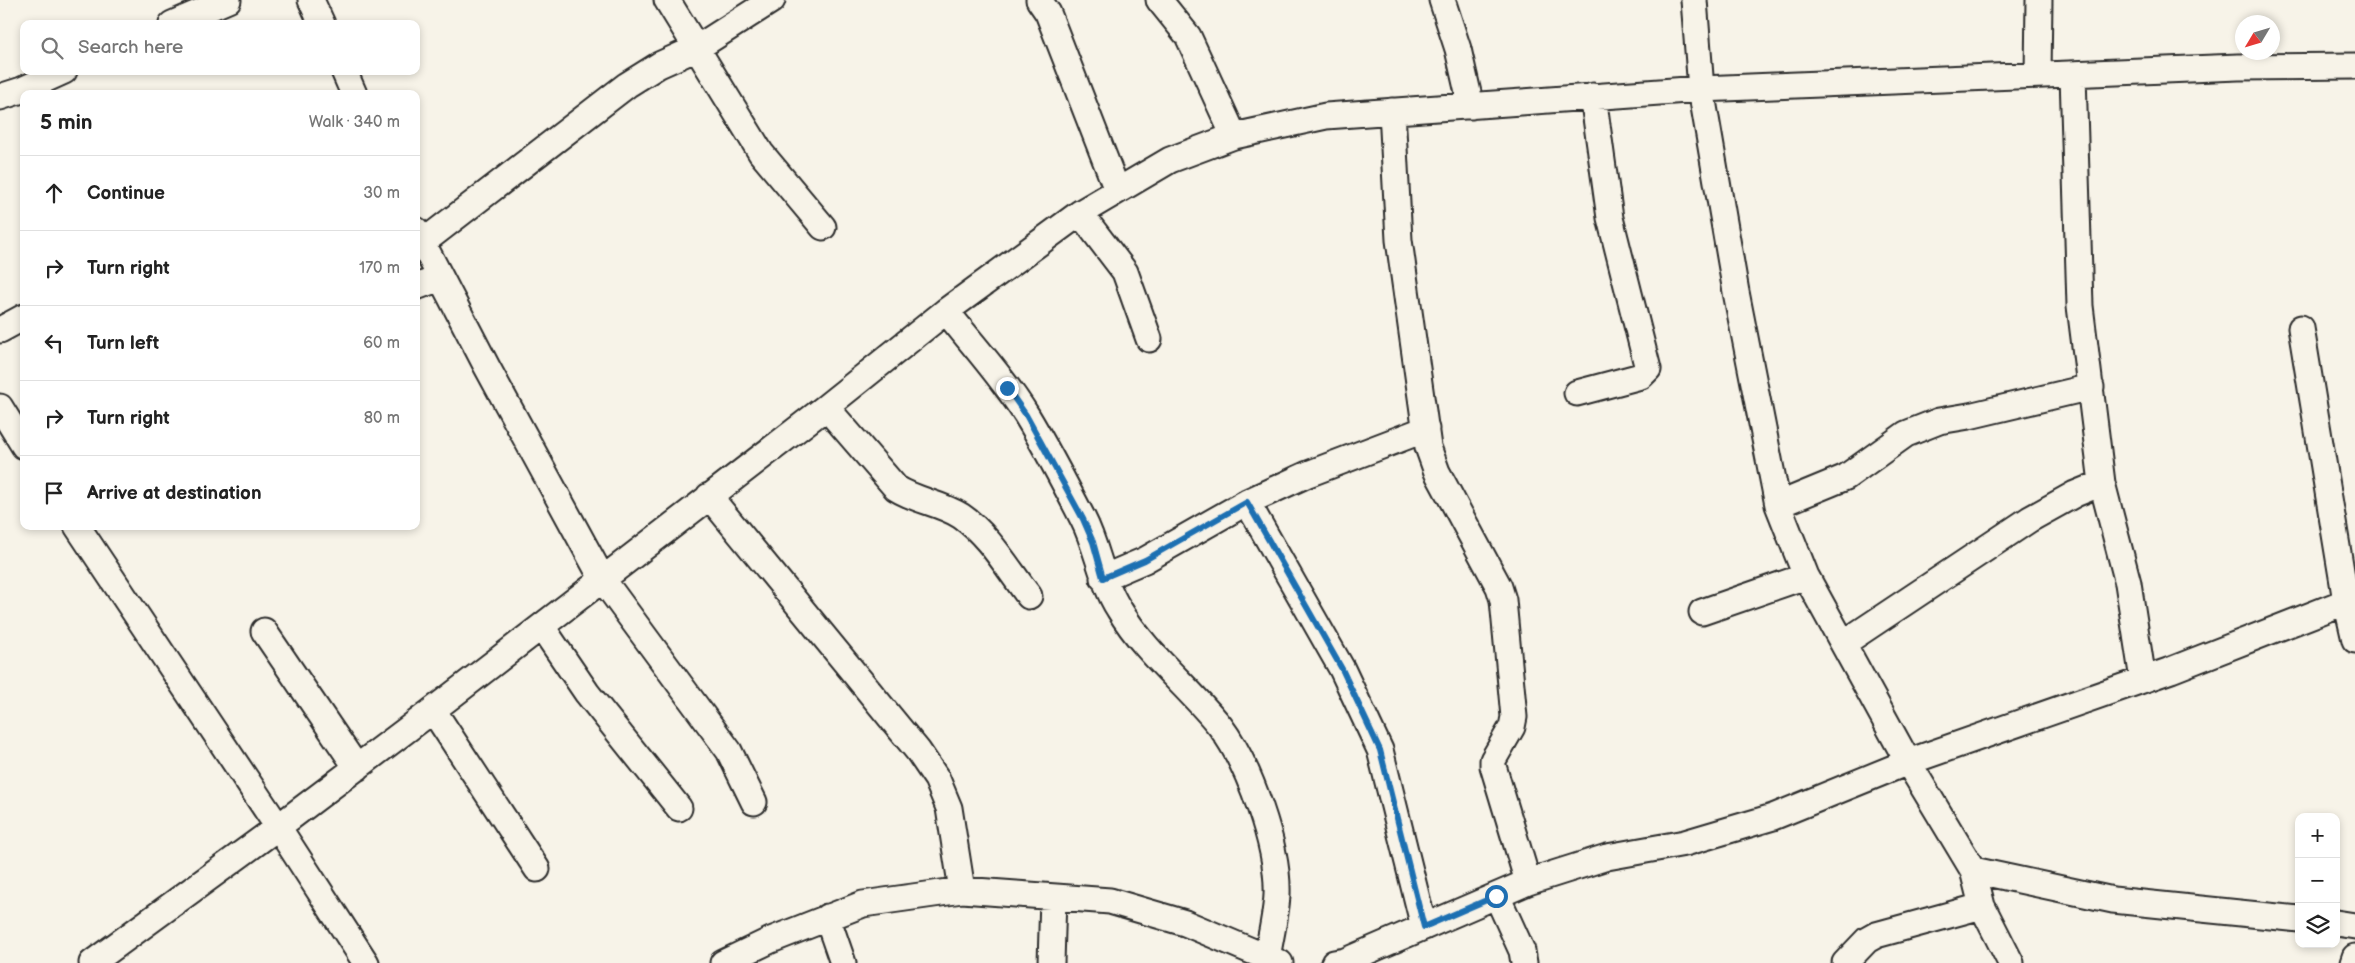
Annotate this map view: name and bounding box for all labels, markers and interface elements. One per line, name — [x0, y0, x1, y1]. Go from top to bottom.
north arrow — [2235, 15, 2280, 60]
search box — [20, 20, 420, 75]
icon: search — [38, 34, 66, 62]
text: Search here — [78, 36, 183, 59]
text: 5 min — [40, 110, 93, 135]
text: Walk · 340 m — [309, 113, 400, 132]
icon: ahead — [40, 179, 68, 207]
text: Continue — [87, 182, 165, 205]
text: 30 m — [363, 184, 400, 203]
icon: right — [40, 254, 68, 282]
text: Turn right — [87, 257, 170, 280]
text: 170 m — [359, 259, 400, 278]
icon: left — [40, 329, 68, 357]
text: Turn left — [87, 332, 159, 355]
text: 60 m — [363, 334, 400, 353]
route end — [996, 377, 1019, 400]
icon: right — [40, 404, 68, 432]
text: Turn right — [87, 407, 170, 430]
text: 80 m — [364, 409, 400, 428]
icon: arrive — [40, 479, 68, 507]
text: Arrive at destination — [87, 482, 262, 505]
map controls — [2295, 813, 2340, 948]
button: + — [2295, 813, 2340, 858]
button: − — [2295, 858, 2340, 903]
route start — [1485, 885, 1508, 908]
button: layers — [2295, 903, 2340, 948]

